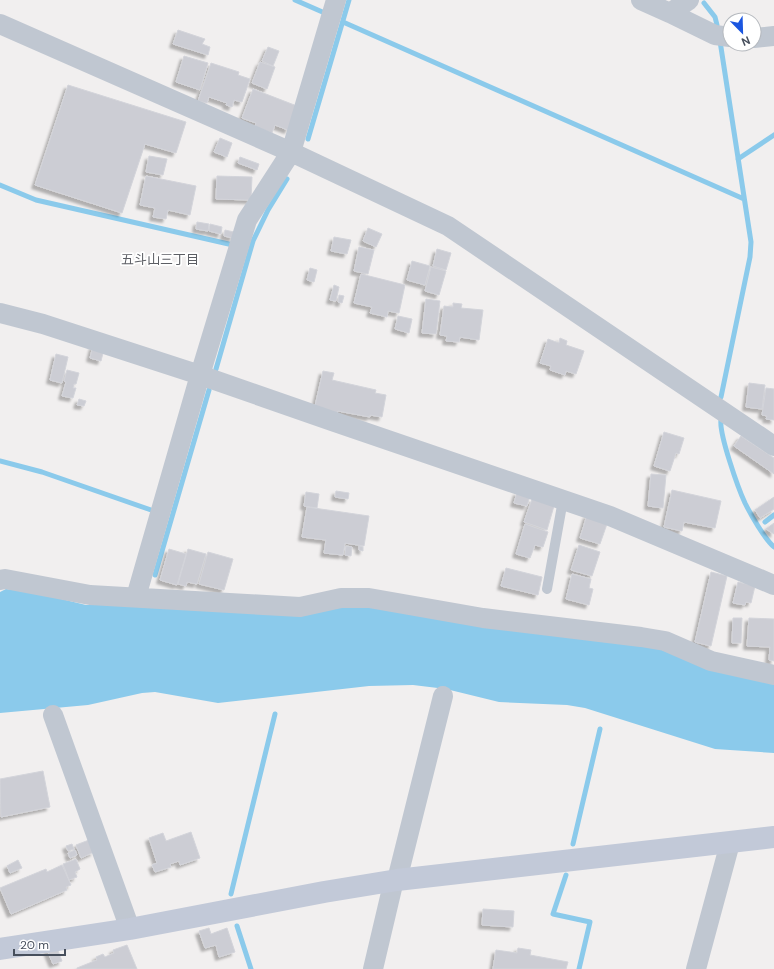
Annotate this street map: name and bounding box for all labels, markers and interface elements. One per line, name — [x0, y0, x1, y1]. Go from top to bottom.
north arrow — [722, 12, 762, 52]
text: N — [739, 33, 752, 49]
district label: 五斗山三丁目 — [121, 251, 199, 268]
scale bar — [14, 931, 65, 957]
text: 20 m — [20, 937, 49, 953]

